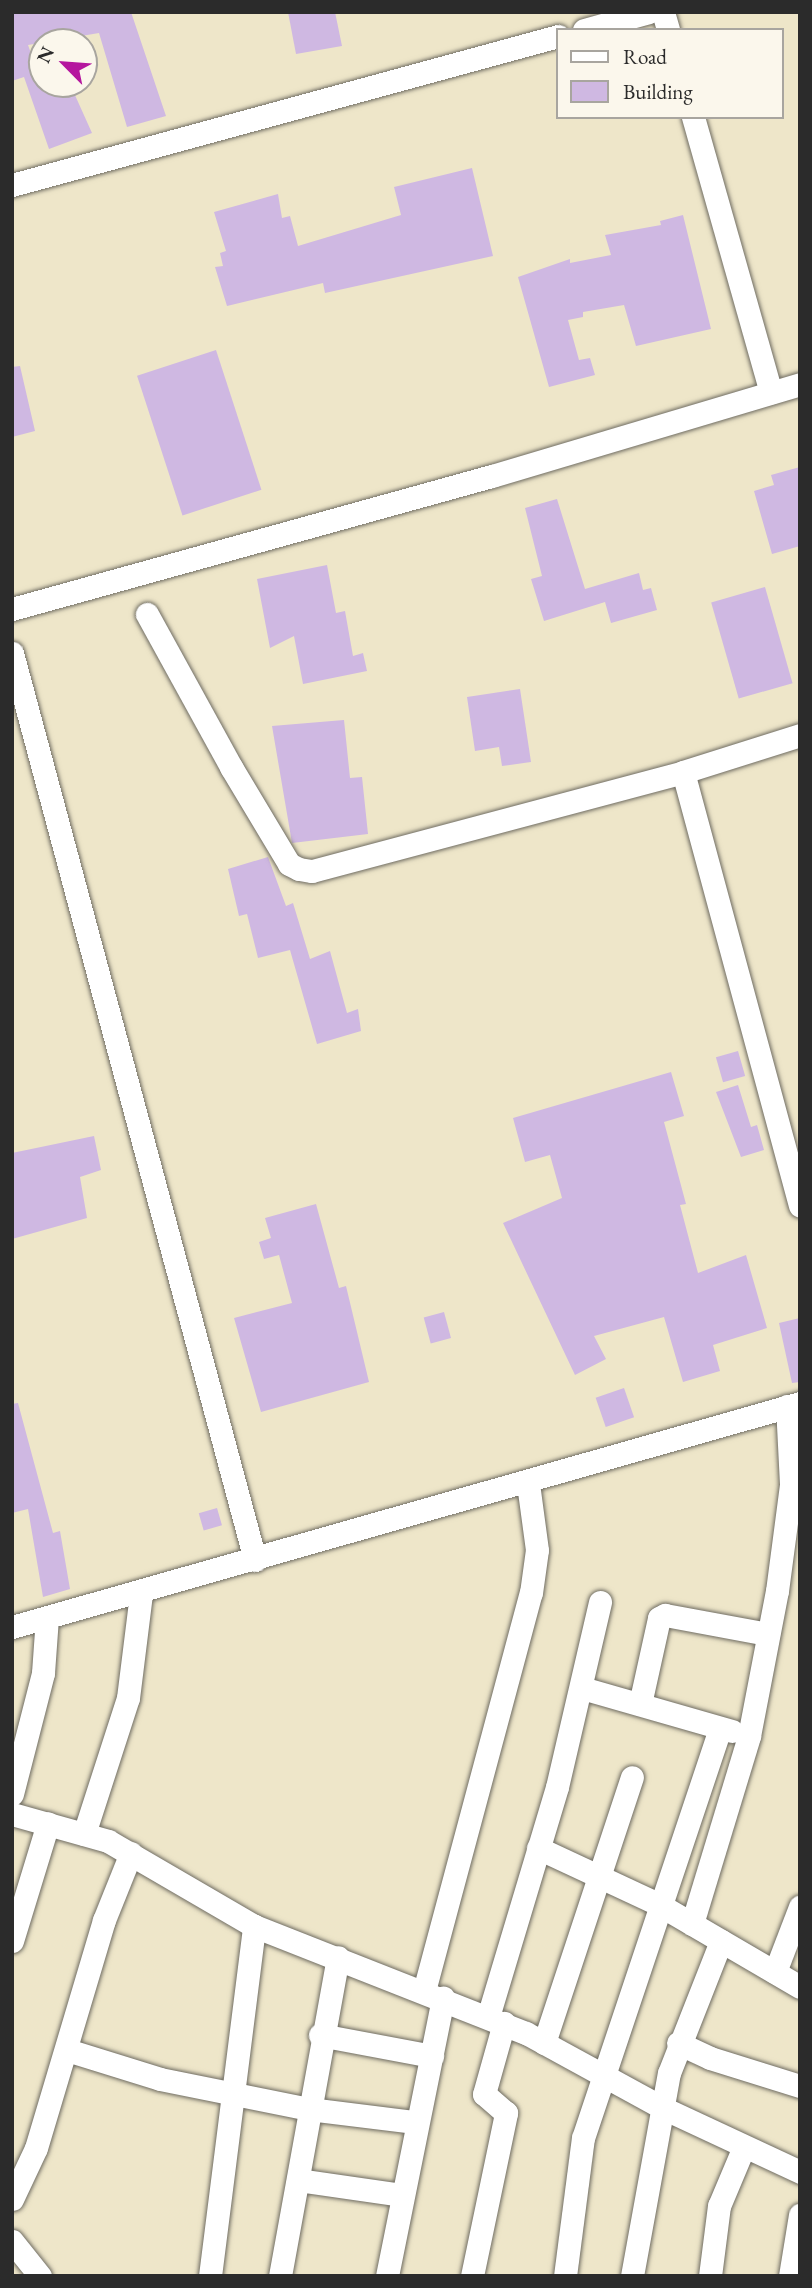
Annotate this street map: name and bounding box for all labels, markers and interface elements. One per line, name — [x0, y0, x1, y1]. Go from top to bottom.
north arrow — [28, 28, 98, 98]
legend — [556, 28, 784, 119]
text: N — [31, 43, 60, 67]
text: Road — [623, 43, 667, 70]
text: Building — [623, 78, 693, 105]

